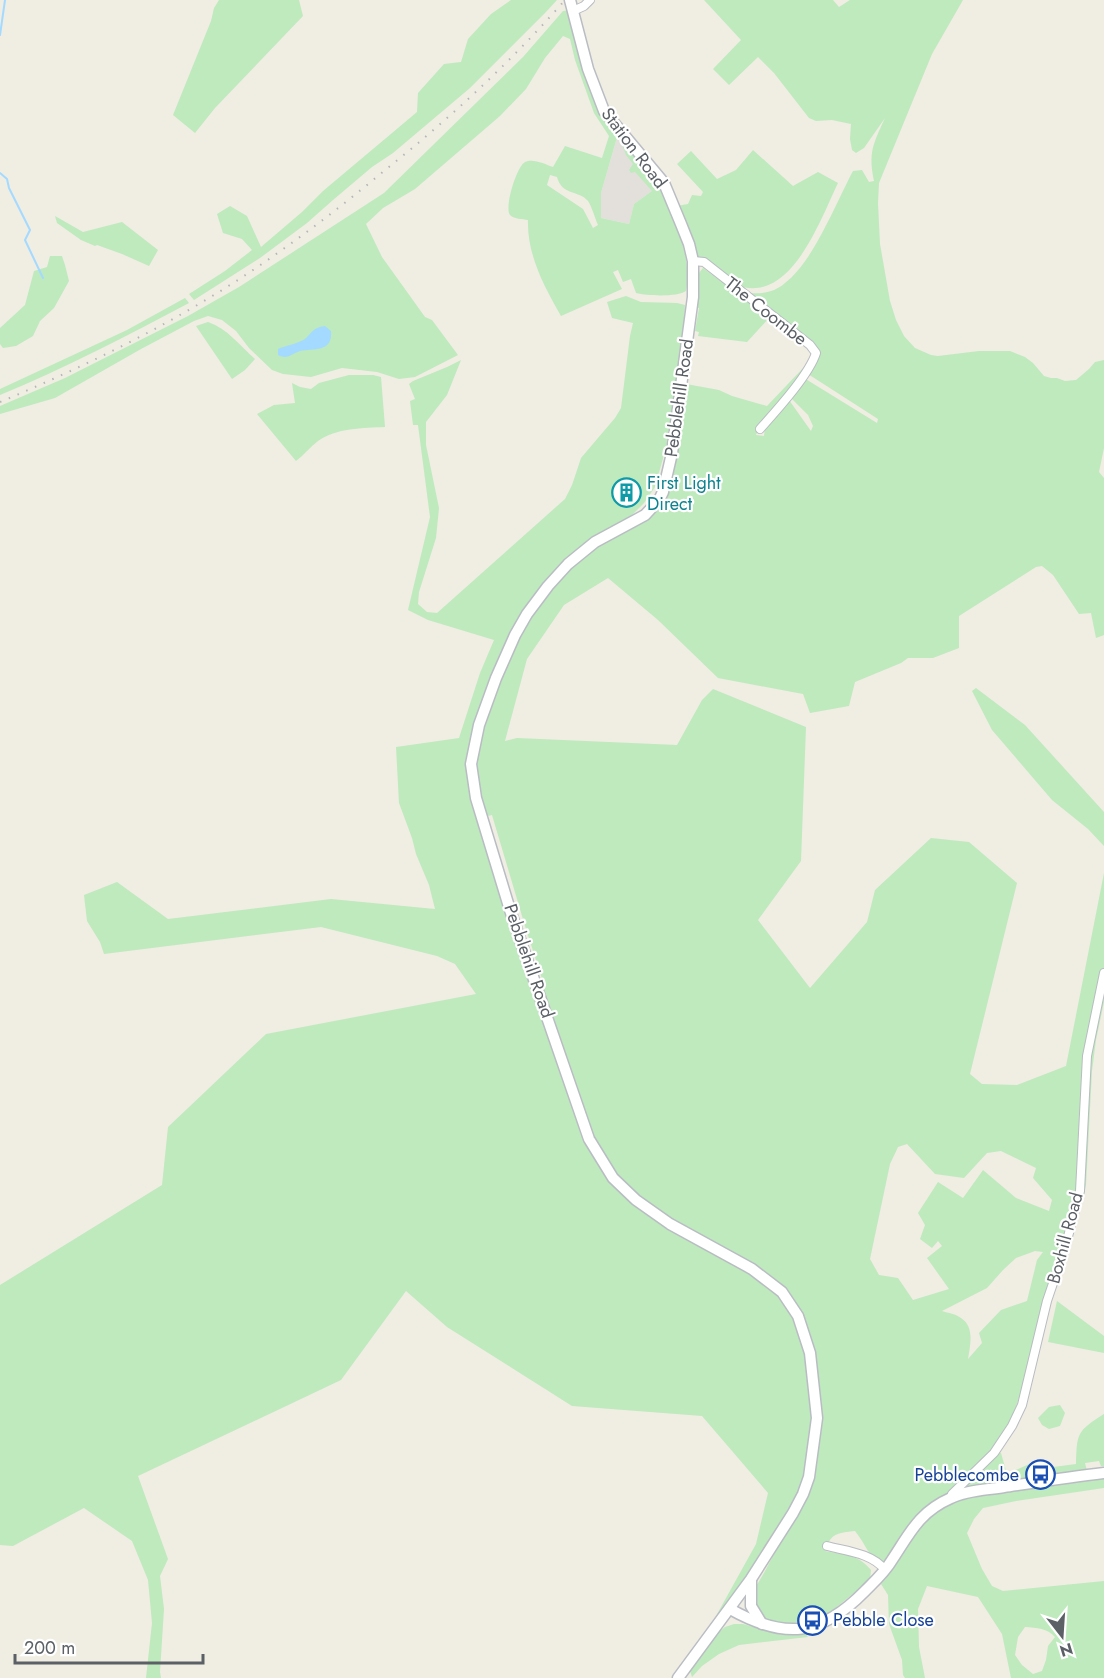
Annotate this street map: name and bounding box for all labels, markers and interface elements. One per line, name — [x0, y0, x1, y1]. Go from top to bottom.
street label: Station Road — [595, 102, 673, 194]
street label: The Coombe — [719, 271, 813, 351]
street label: Pebblehill Road — [658, 337, 700, 459]
place label: First Light Direct — [647, 470, 721, 517]
building icon: First Light Direct — [610, 477, 642, 509]
street label: Pebblehill Road — [497, 900, 561, 1022]
street label: Boxhill Road — [1040, 1189, 1090, 1287]
bus stop icon: Pebblecombe — [1024, 1459, 1056, 1491]
place label: Pebblecombe — [914, 1462, 1019, 1488]
bus stop icon: Pebble Close — [796, 1604, 828, 1636]
north arrow — [1032, 1606, 1092, 1666]
place label: Pebble Close — [833, 1607, 934, 1633]
scale bar — [15, 1627, 202, 1665]
text: 200 m — [24, 1635, 75, 1661]
text: N — [1057, 1637, 1076, 1663]

